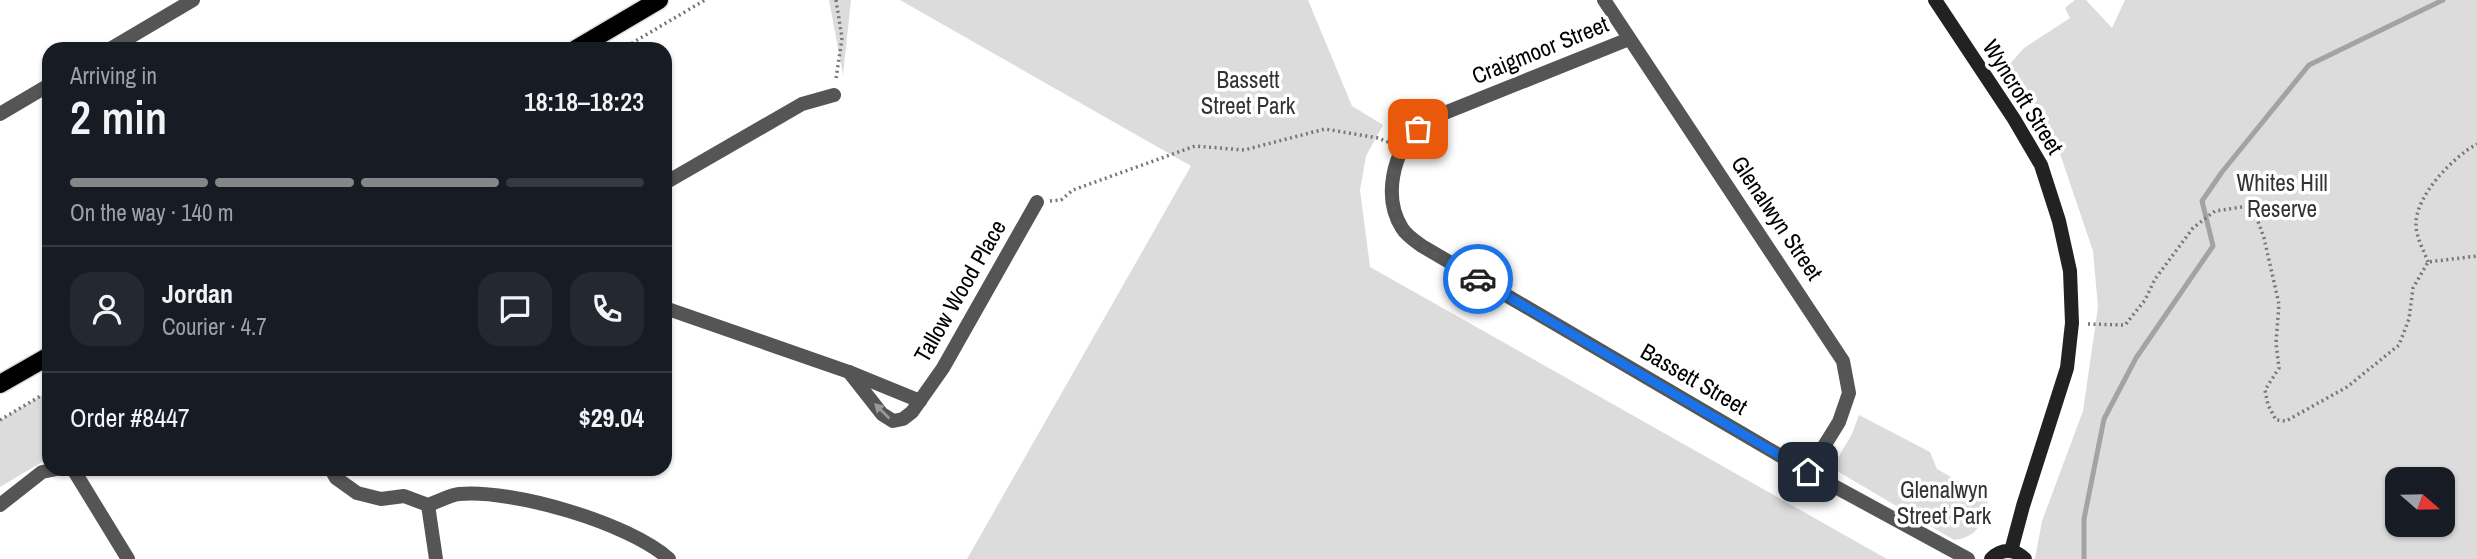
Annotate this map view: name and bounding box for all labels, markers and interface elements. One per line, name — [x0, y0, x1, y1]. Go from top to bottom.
street label: Craigmoor Street — [1467, 8, 1613, 91]
street label: Wyncroft Street — [1976, 33, 2071, 160]
text: Arriving in — [70, 60, 157, 91]
park label: Bassett Street Park — [1201, 64, 1296, 121]
text: 18:18–18:23 — [524, 84, 644, 119]
text: 2 min — [70, 86, 167, 148]
pin — [1388, 99, 1448, 159]
icon: bag — [1399, 110, 1437, 148]
street label: Glenalwyn Street — [1724, 150, 1830, 286]
park label: Whites Hill Reserve — [2236, 167, 2328, 224]
text: On the way · 140 m — [70, 197, 234, 228]
street label: Tallow Wood Place — [906, 214, 1013, 368]
courier — [1443, 244, 1513, 314]
icon: car — [1459, 260, 1497, 298]
button: person — [70, 272, 144, 346]
button: chat — [478, 272, 552, 346]
button: phone — [570, 272, 644, 346]
text: Jordan — [162, 276, 233, 311]
text: Courier · 4.7 — [162, 311, 267, 342]
street label: Bassett Street — [1635, 336, 1753, 422]
text: Order #8447 — [70, 400, 190, 435]
text: $29.04 — [579, 400, 644, 435]
one-way arrow — [873, 402, 890, 419]
pin — [1778, 442, 1838, 502]
icon: home — [1789, 453, 1827, 491]
north arrow — [2385, 467, 2455, 537]
map controls — [2385, 467, 2455, 537]
park label: Glenalwyn Street Park — [1897, 474, 1992, 531]

